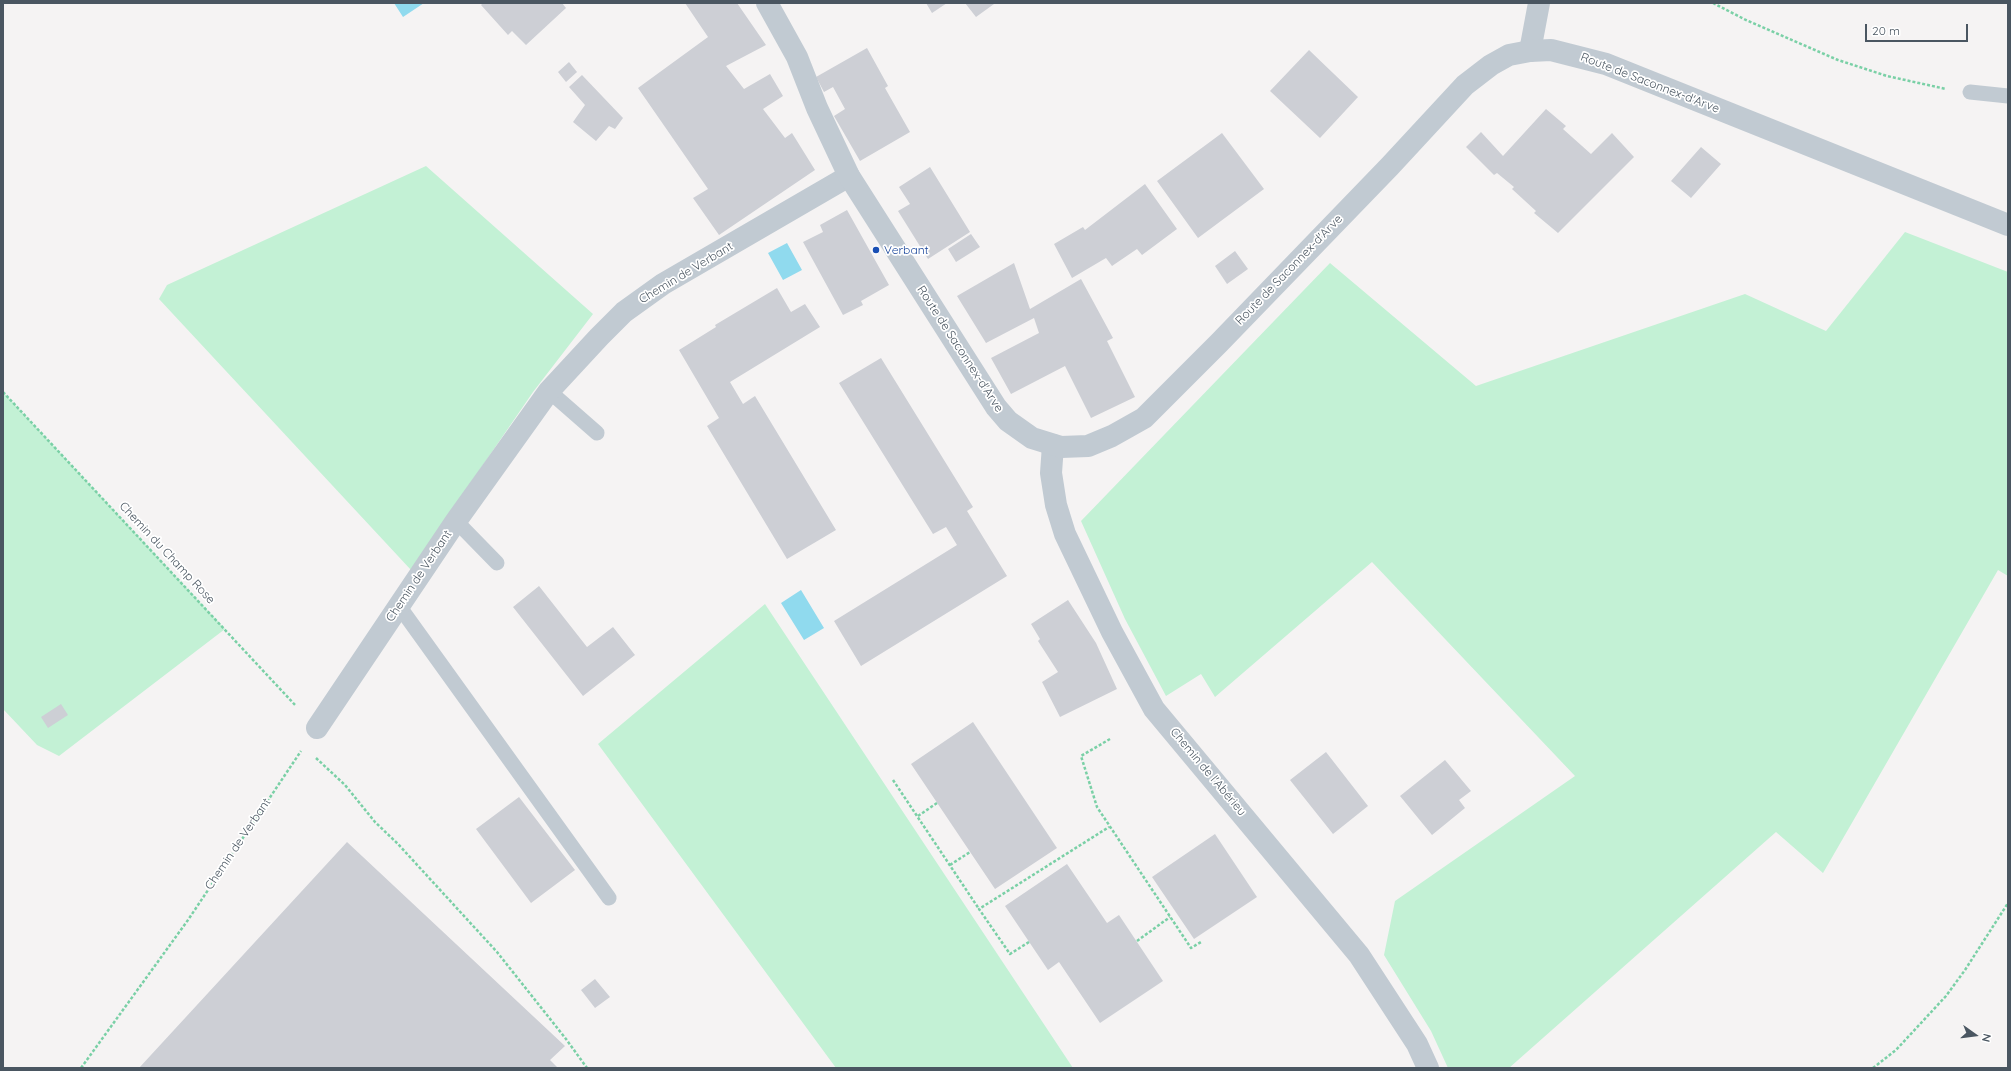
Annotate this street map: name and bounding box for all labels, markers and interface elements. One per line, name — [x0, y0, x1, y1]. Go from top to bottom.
scale bar — [1867, 16, 1970, 42]
text: 20 m — [1872, 23, 1900, 38]
street label: Route de Saconnex-d'Arve — [1579, 50, 1721, 116]
street label: Route de Saconnex-d'Arve — [1233, 212, 1345, 328]
street label: Chemin de Verbant — [636, 239, 736, 307]
place label: Verbant — [884, 243, 929, 257]
marker: Verbant — [871, 245, 881, 255]
street label: Route de Saconnex-d'Arve — [914, 283, 1006, 415]
street label: Chemin du Champ Rose — [116, 499, 218, 607]
street label: Chemin de Verbant — [383, 528, 455, 624]
street label: Chemin de l'Abérieu — [1167, 725, 1249, 819]
street label: Chemin de Verbant — [202, 796, 274, 892]
north arrow — [1955, 1015, 1995, 1055]
text: N — [1979, 1032, 1994, 1044]

